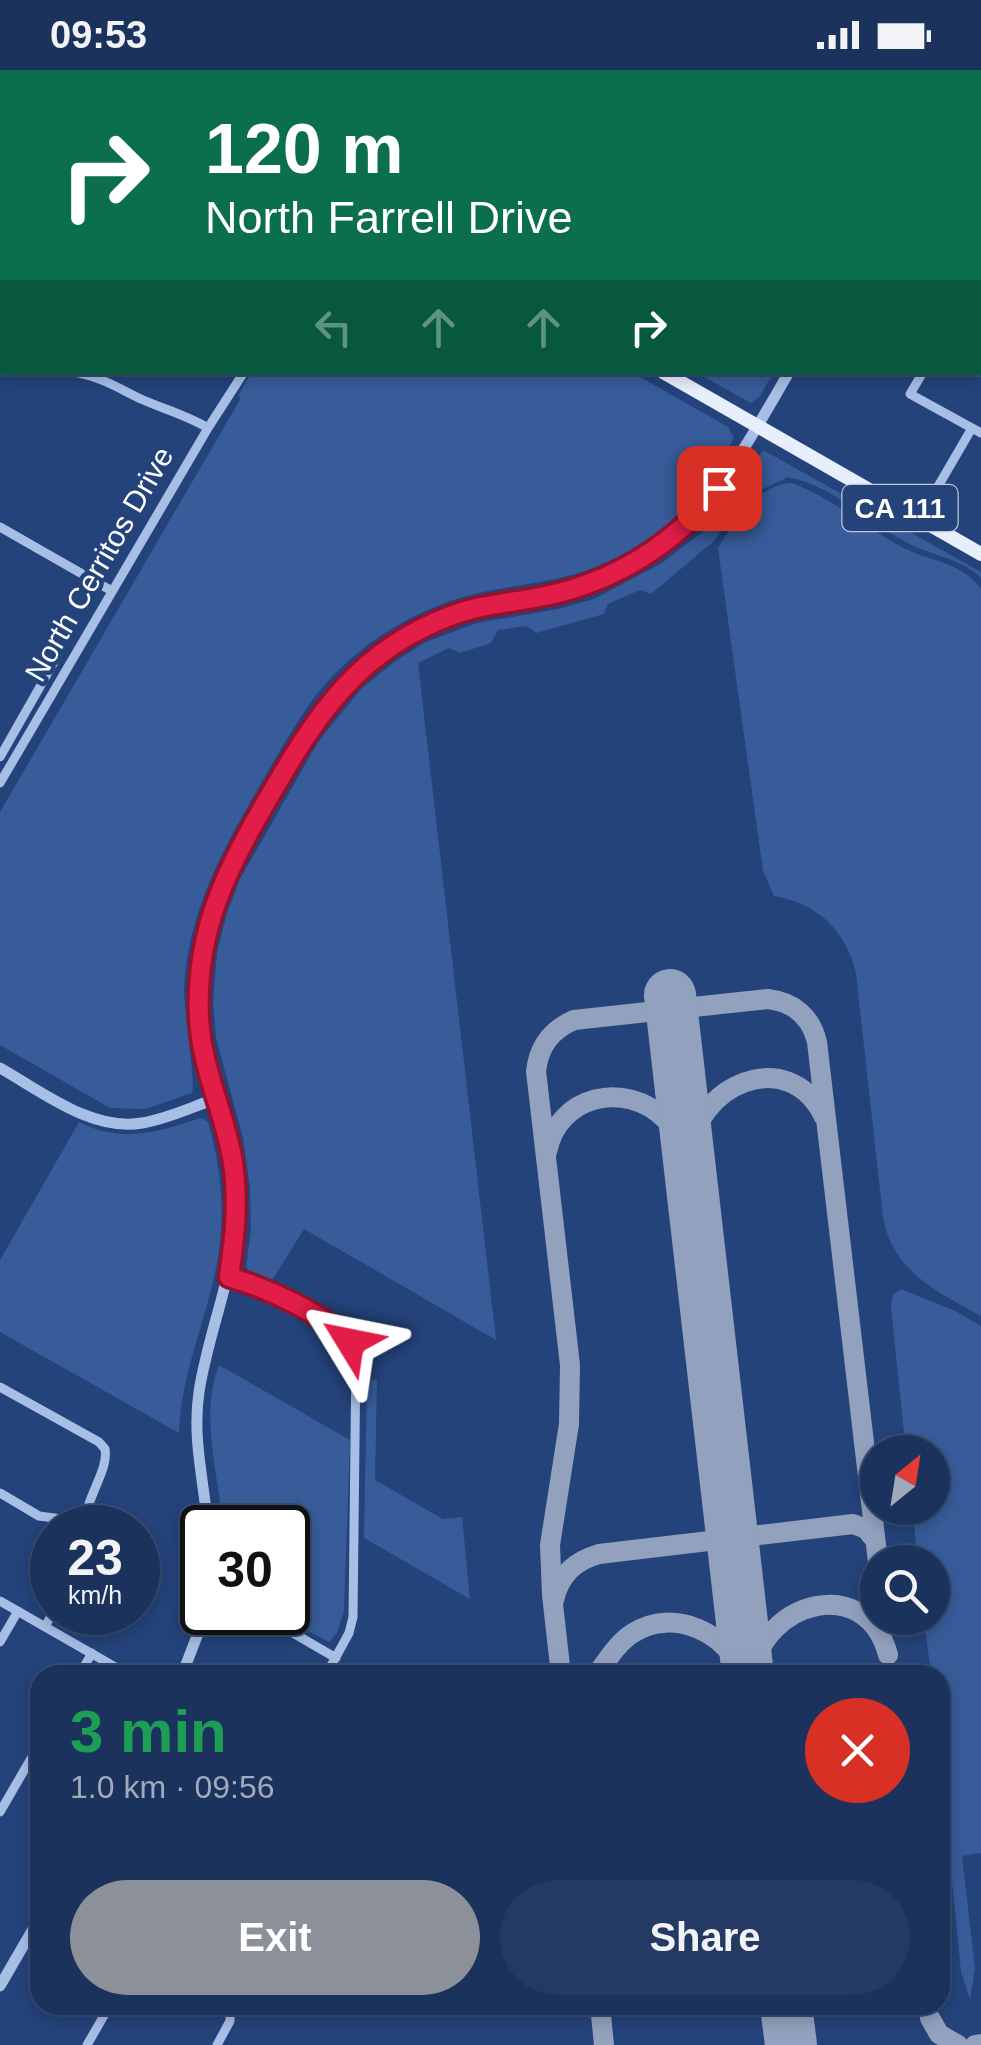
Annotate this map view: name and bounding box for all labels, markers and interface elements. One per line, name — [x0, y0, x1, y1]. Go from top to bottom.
text: 09:53 — [50, 14, 147, 56]
icon: right — [40, 110, 170, 240]
text: 120 m — [205, 110, 403, 188]
text: North Farrell Drive — [205, 192, 573, 243]
icon: left — [306, 300, 361, 355]
icon: ahead — [411, 300, 466, 355]
icon: ahead — [516, 300, 571, 355]
icon: right — [621, 300, 676, 355]
street label: North Cerritos Drive — [18, 441, 180, 687]
pin — [677, 446, 762, 531]
icon: arrive — [692, 461, 747, 516]
road number: CA 111 — [842, 485, 958, 531]
position arrow — [298, 1290, 402, 1394]
north arrow — [860, 1435, 950, 1525]
map controls — [860, 1435, 950, 1635]
speed limit sign: 30 — [180, 1505, 310, 1635]
text: 23 — [67, 1530, 123, 1586]
button: search — [860, 1545, 950, 1635]
text: km/h — [68, 1581, 122, 1609]
text: 3 min — [70, 1698, 227, 1765]
button: close — [805, 1698, 910, 1803]
text: 1.0 km · 09:56 — [70, 1769, 275, 1805]
button: Exit — [70, 1880, 480, 1995]
button: Share — [500, 1880, 910, 1995]

